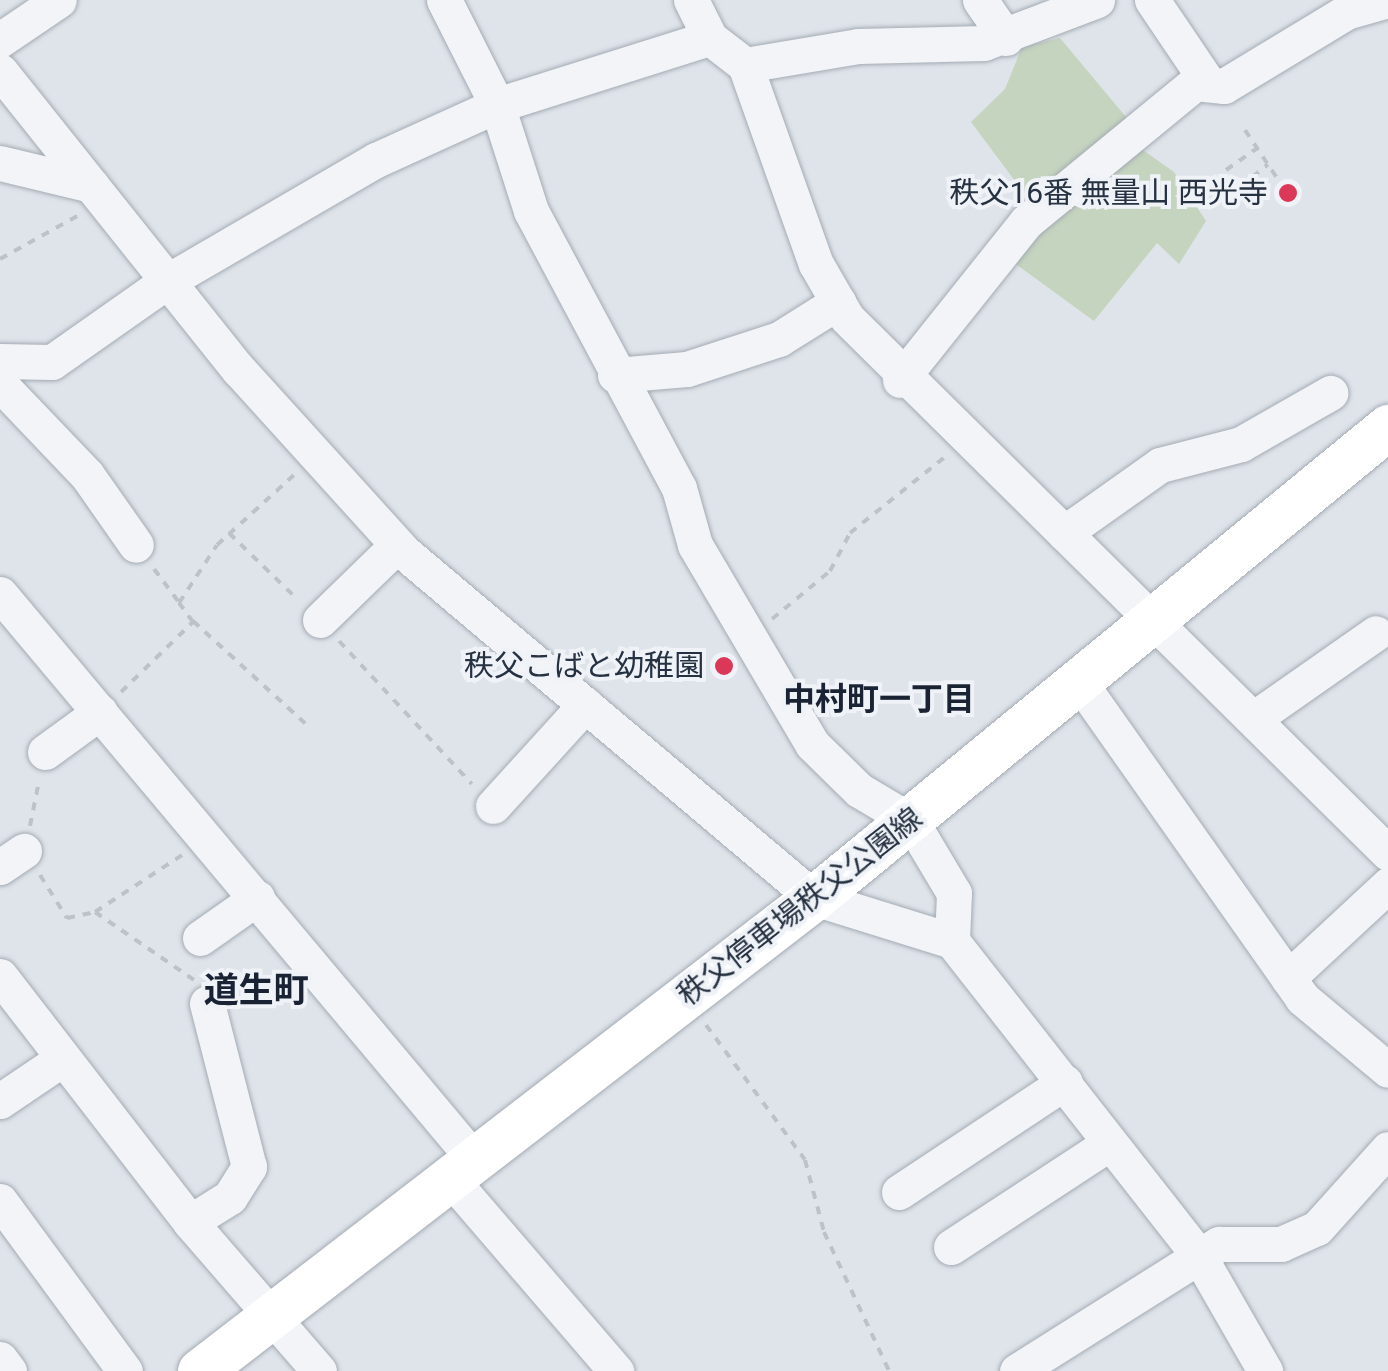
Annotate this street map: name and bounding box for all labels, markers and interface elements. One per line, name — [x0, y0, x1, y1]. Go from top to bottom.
place label: 秩父16番 無量山 西光寺 — [949, 175, 1268, 211]
marker: 秩父16番 無量山 西光寺 — [1277, 182, 1299, 204]
place label: 秩父こばと幼稚園 — [464, 648, 704, 684]
marker: 秩父こばと幼稚園 — [713, 655, 735, 677]
district label: 中村町一丁目 — [783, 680, 975, 718]
street label: 秩父停車場秩父公園線 — [671, 800, 929, 1014]
district label: 道生町 — [204, 970, 308, 1012]

